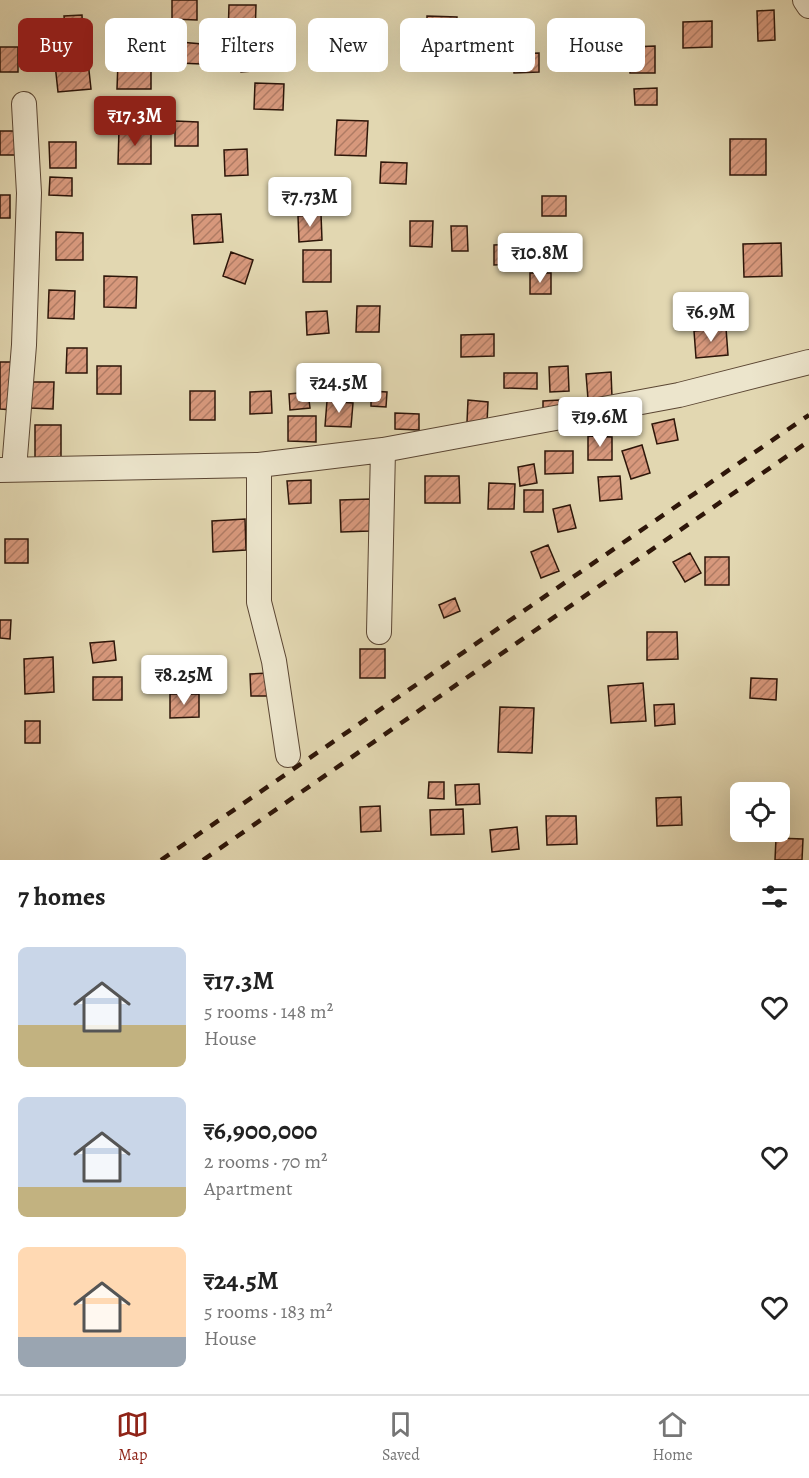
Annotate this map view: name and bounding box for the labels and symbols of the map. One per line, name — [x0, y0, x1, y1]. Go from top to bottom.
pin: ₹17.3M — [86, 96, 184, 147]
pin: ₹7.73M — [261, 177, 359, 228]
pin: ₹10.8M — [491, 233, 589, 284]
pin: ₹6.9M — [669, 292, 753, 343]
pin: ₹24.5M — [290, 363, 388, 414]
pin: ₹19.6M — [551, 397, 649, 448]
pin: ₹8.25M — [135, 655, 233, 706]

